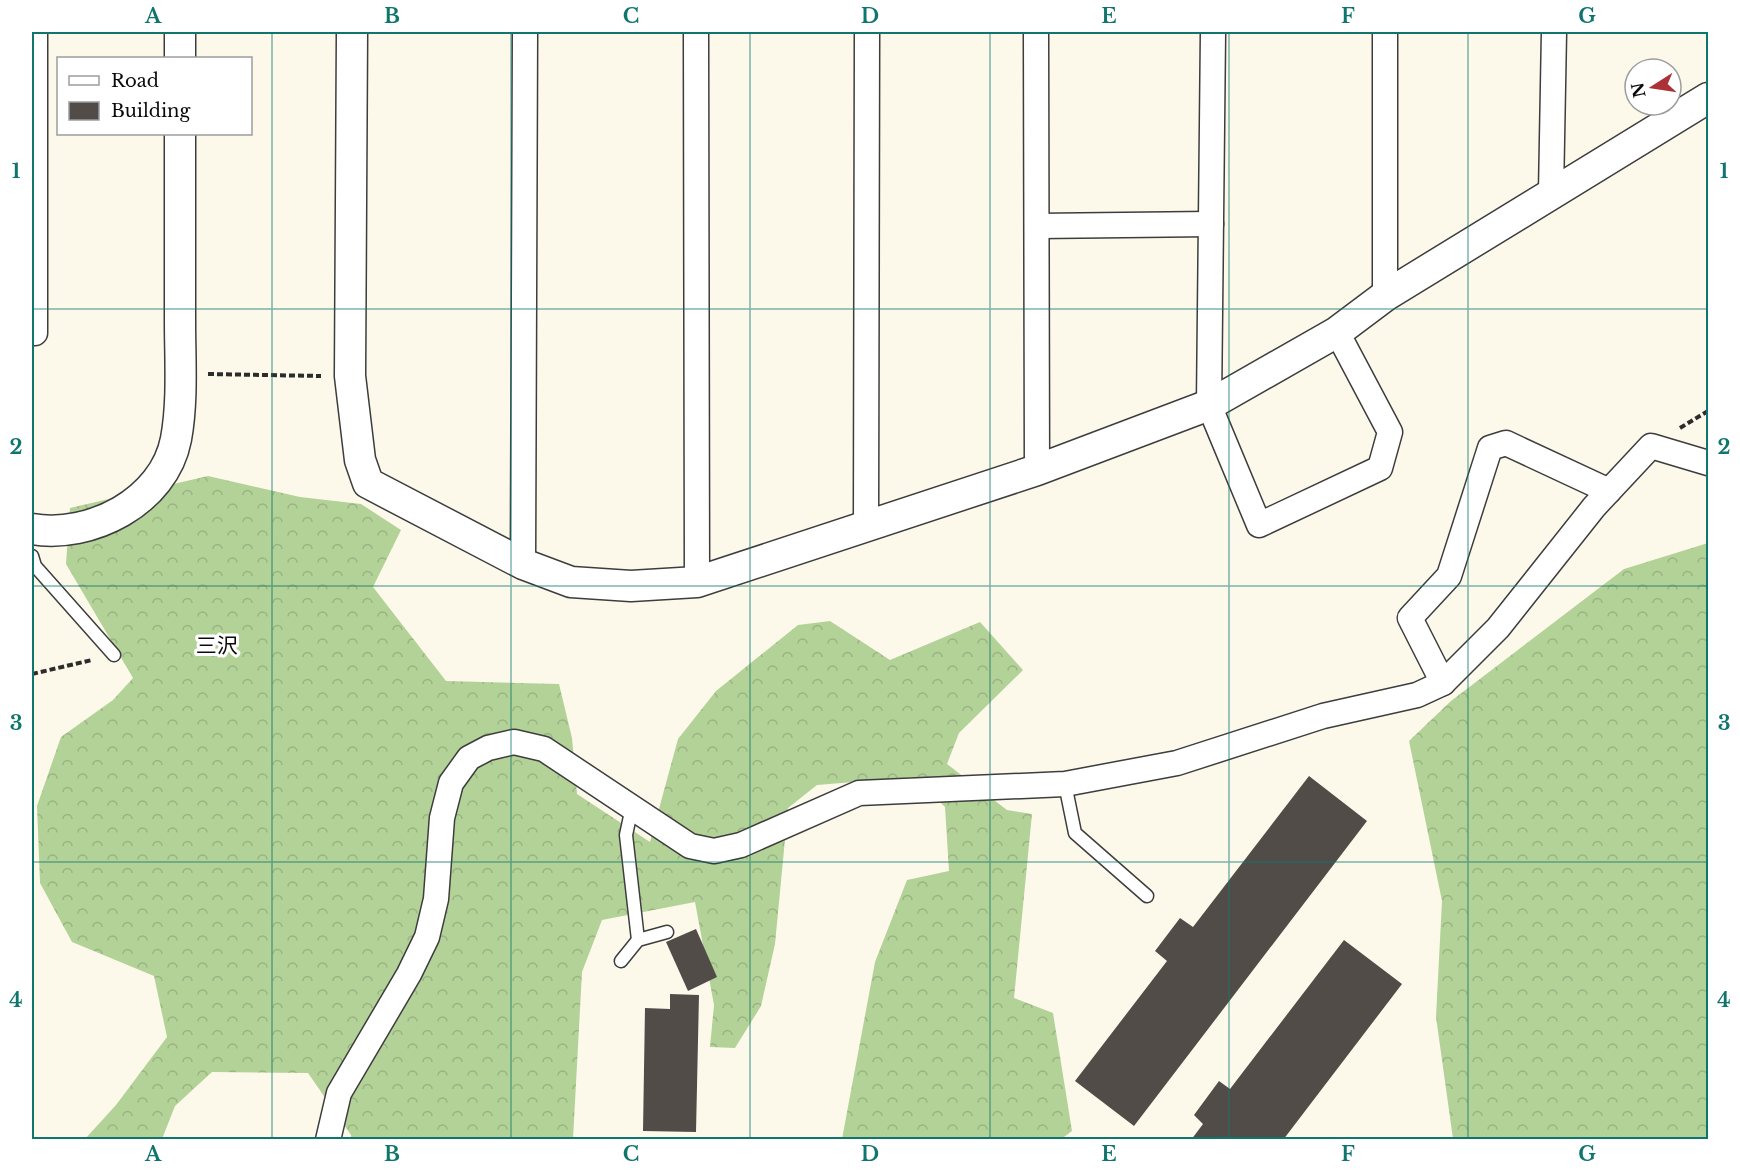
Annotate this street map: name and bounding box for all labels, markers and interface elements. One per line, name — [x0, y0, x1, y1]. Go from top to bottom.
text: A — [144, 4, 162, 28]
text: B — [384, 4, 400, 28]
text: C — [623, 4, 639, 28]
text: D — [861, 4, 879, 28]
text: E — [1101, 4, 1117, 28]
text: F — [1341, 4, 1355, 28]
text: G — [1578, 4, 1596, 28]
legend — [57, 57, 252, 135]
north arrow — [1623, 57, 1683, 117]
text: Road — [111, 70, 159, 92]
text: N — [1627, 81, 1650, 100]
text: Building — [111, 100, 190, 122]
text: 1 — [12, 159, 21, 183]
text: 1 — [1720, 159, 1729, 183]
text: 2 — [9, 435, 23, 459]
text: 2 — [1717, 435, 1731, 459]
district label: 三沢 — [196, 633, 238, 659]
text: 3 — [10, 711, 22, 735]
text: 3 — [1718, 711, 1730, 735]
text: 4 — [9, 988, 23, 1012]
text: 4 — [1717, 988, 1731, 1012]
text: A — [144, 1142, 162, 1166]
text: B — [384, 1142, 400, 1166]
text: C — [623, 1142, 639, 1166]
text: D — [861, 1142, 879, 1166]
text: E — [1101, 1142, 1117, 1166]
text: F — [1341, 1142, 1355, 1166]
text: G — [1578, 1142, 1596, 1166]

